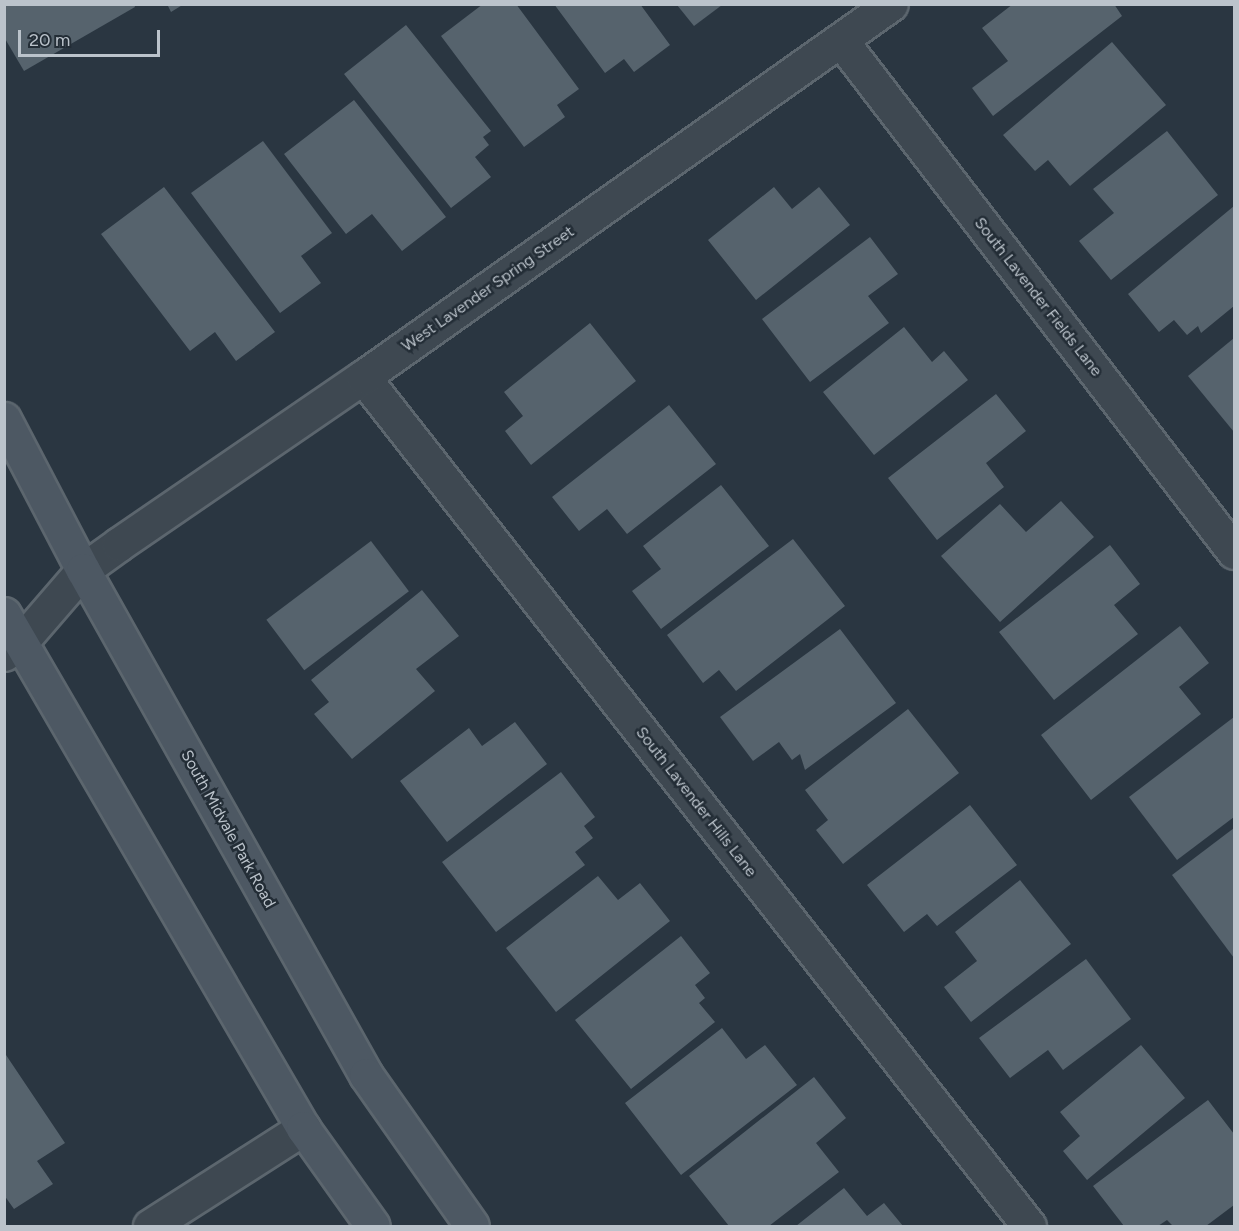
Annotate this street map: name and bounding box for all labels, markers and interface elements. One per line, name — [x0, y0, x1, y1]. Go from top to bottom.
scale bar — [21, 18, 164, 56]
text: 20 m — [29, 29, 70, 51]
street label: South Lavender Fields Lane — [970, 214, 1106, 380]
street label: West Lavender Spring Street — [398, 222, 578, 356]
street label: South Lavender Hills Lane — [632, 723, 760, 881]
street label: South Midvale Park Road — [177, 747, 279, 911]

